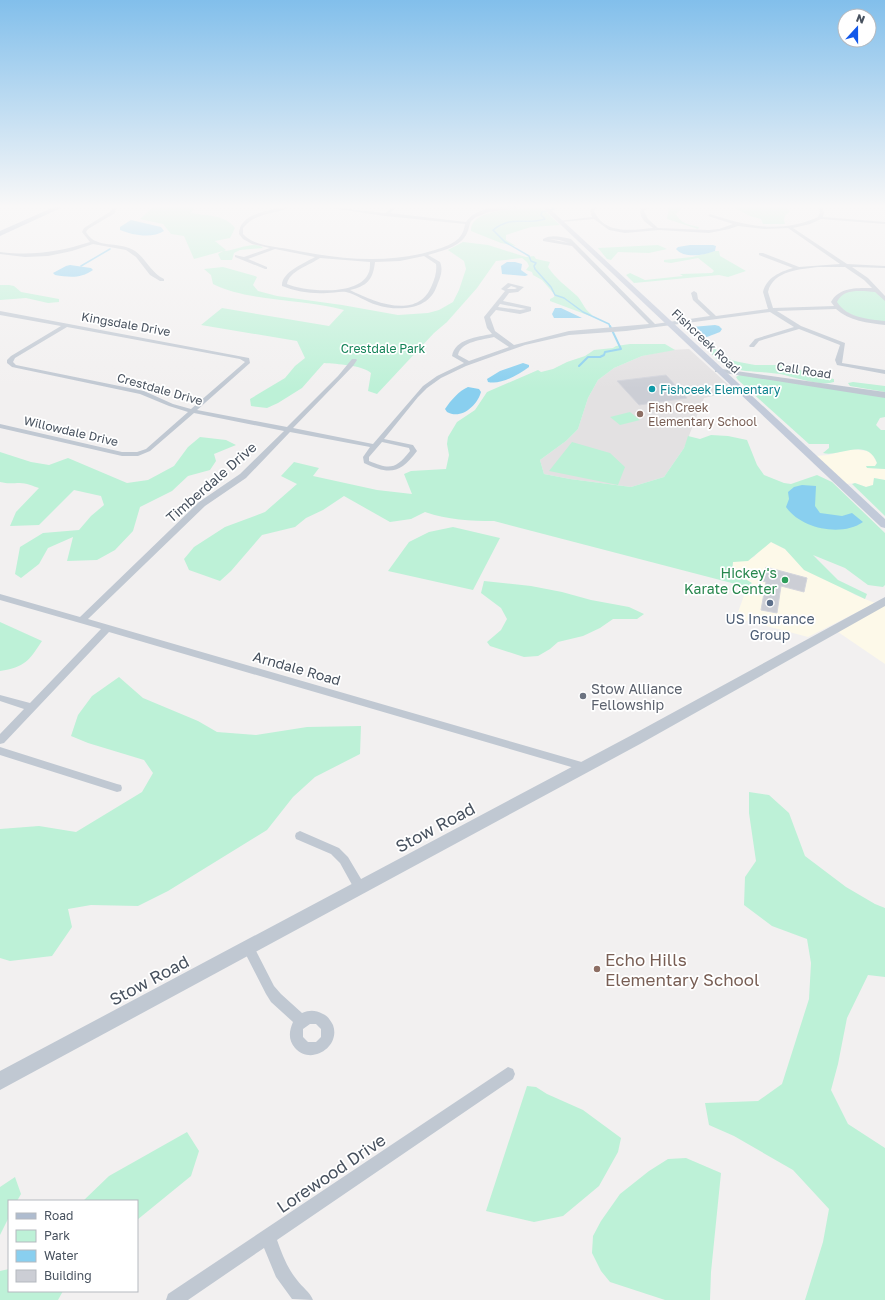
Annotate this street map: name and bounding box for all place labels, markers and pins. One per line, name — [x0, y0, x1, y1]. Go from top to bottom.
place label: Fishceek Elementary — [660, 382, 781, 397]
marker: Fishceek Elementary — [647, 384, 657, 394]
place label: Fish Creek Elementary School — [648, 400, 757, 429]
marker: Fish Creek Elementary School — [635, 409, 645, 419]
place label: Hickey's Karate Center — [684, 564, 778, 597]
marker: Hickey's Karate Center — [780, 575, 790, 585]
marker: US Insurance Group — [765, 598, 775, 608]
place label: US Insurance Group — [725, 610, 815, 643]
place label: Stow Alliance Fellowship — [591, 680, 682, 713]
marker: Stow Alliance Fellowship — [578, 691, 588, 701]
place label: Echo Hills Elementary School — [605, 949, 759, 990]
marker: Echo Hills Elementary School — [592, 964, 602, 974]

